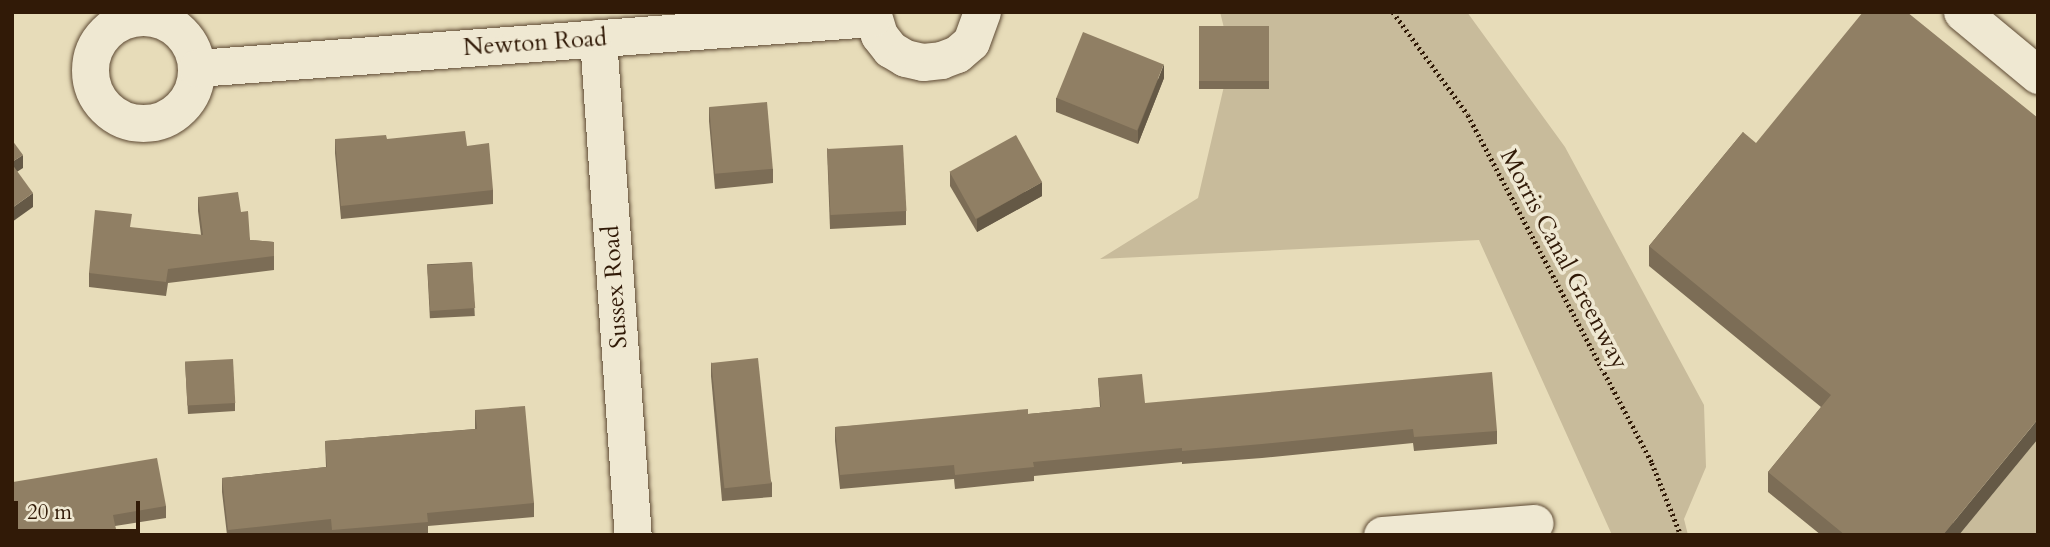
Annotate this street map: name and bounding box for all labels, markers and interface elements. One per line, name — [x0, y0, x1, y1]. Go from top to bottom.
street label: Newton Road — [462, 24, 608, 62]
street label: Morris Canal Greenway — [1494, 144, 1634, 374]
street label: Sussex Road — [596, 225, 634, 349]
scale bar — [18, 488, 144, 532]
text: 20 m — [27, 498, 72, 527]

